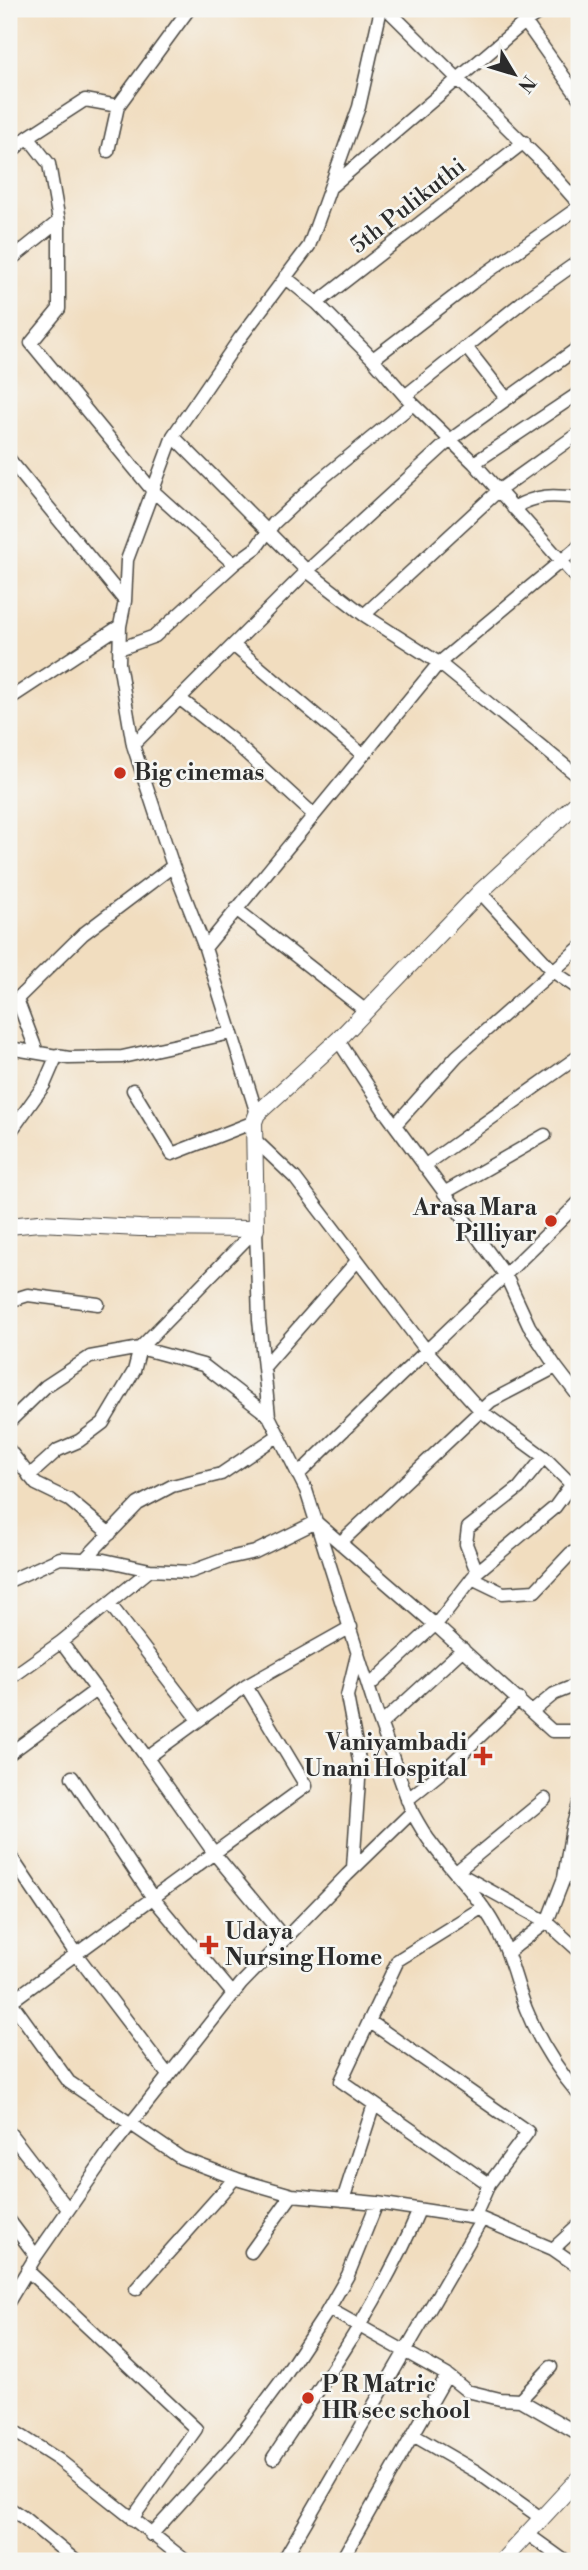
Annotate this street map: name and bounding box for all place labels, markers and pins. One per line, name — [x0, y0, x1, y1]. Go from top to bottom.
place label: Big cinemas — [134, 759, 264, 787]
marker: Big cinemas — [112, 765, 128, 781]
place label: Arasa Mara Pilliyar — [412, 1194, 538, 1248]
marker: Arasa Mara Pilliyar — [543, 1213, 559, 1229]
place label: Vaniyambadi Unani Hospital — [304, 1729, 467, 1783]
marker: Vaniyambadi Unani Hospital — [473, 1746, 493, 1766]
place label: Udaya Nursing Home — [225, 1918, 382, 1972]
marker: Udaya Nursing Home — [199, 1935, 219, 1955]
place label: P R Matric HR sec school — [322, 2371, 471, 2425]
marker: P R Matric HR sec school — [300, 2390, 316, 2406]

